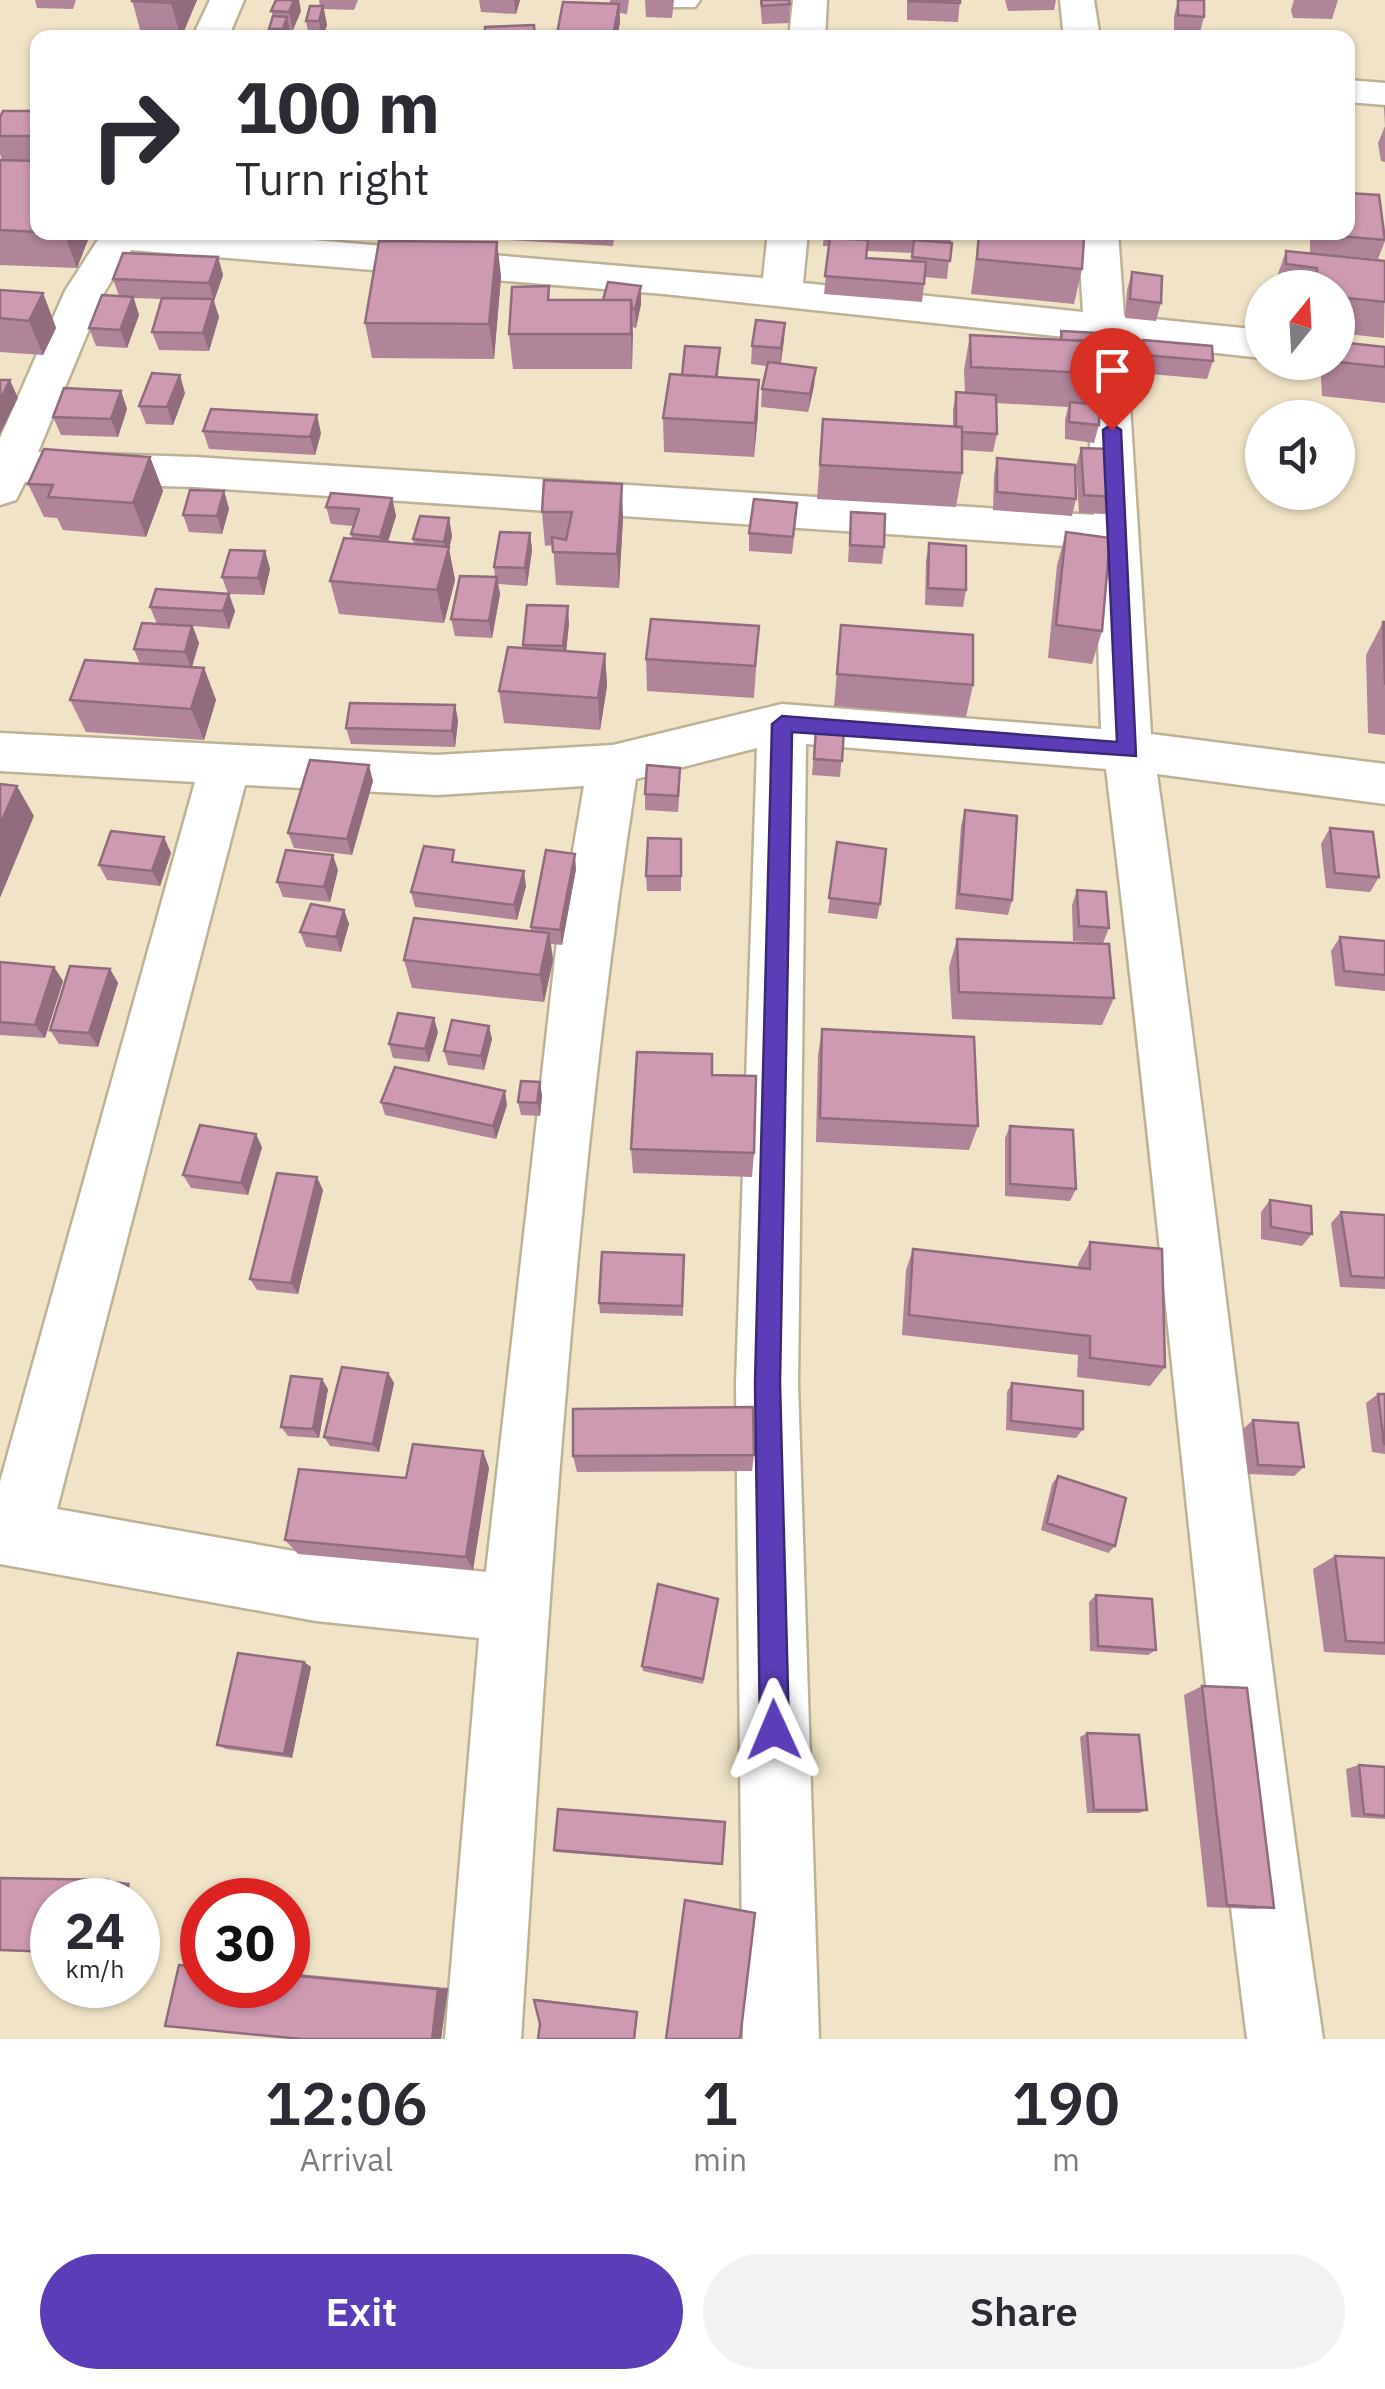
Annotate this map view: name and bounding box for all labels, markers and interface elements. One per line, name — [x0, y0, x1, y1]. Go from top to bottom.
text: 100 m — [235, 61, 440, 152]
icon: right — [70, 70, 200, 200]
text: Turn right — [235, 149, 430, 207]
north arrow — [1245, 270, 1355, 380]
map controls — [1245, 270, 1355, 510]
pin — [1070, 328, 1155, 431]
icon: arrive — [1085, 343, 1140, 398]
button: sound — [1245, 400, 1355, 510]
position arrow — [722, 1678, 826, 1782]
speed limit sign: 30 — [180, 1878, 310, 2008]
text: 24 — [65, 1898, 125, 1963]
text: km/h — [66, 1952, 124, 1985]
text: 12:06 — [265, 2063, 428, 2142]
text: 1 — [702, 2063, 738, 2142]
text: 190 — [1012, 2063, 1120, 2142]
text: Arrival — [300, 2138, 393, 2180]
text: min — [693, 2138, 747, 2180]
text: m — [1052, 2138, 1080, 2180]
button: Exit — [40, 2254, 683, 2369]
button: Share — [703, 2254, 1345, 2369]

